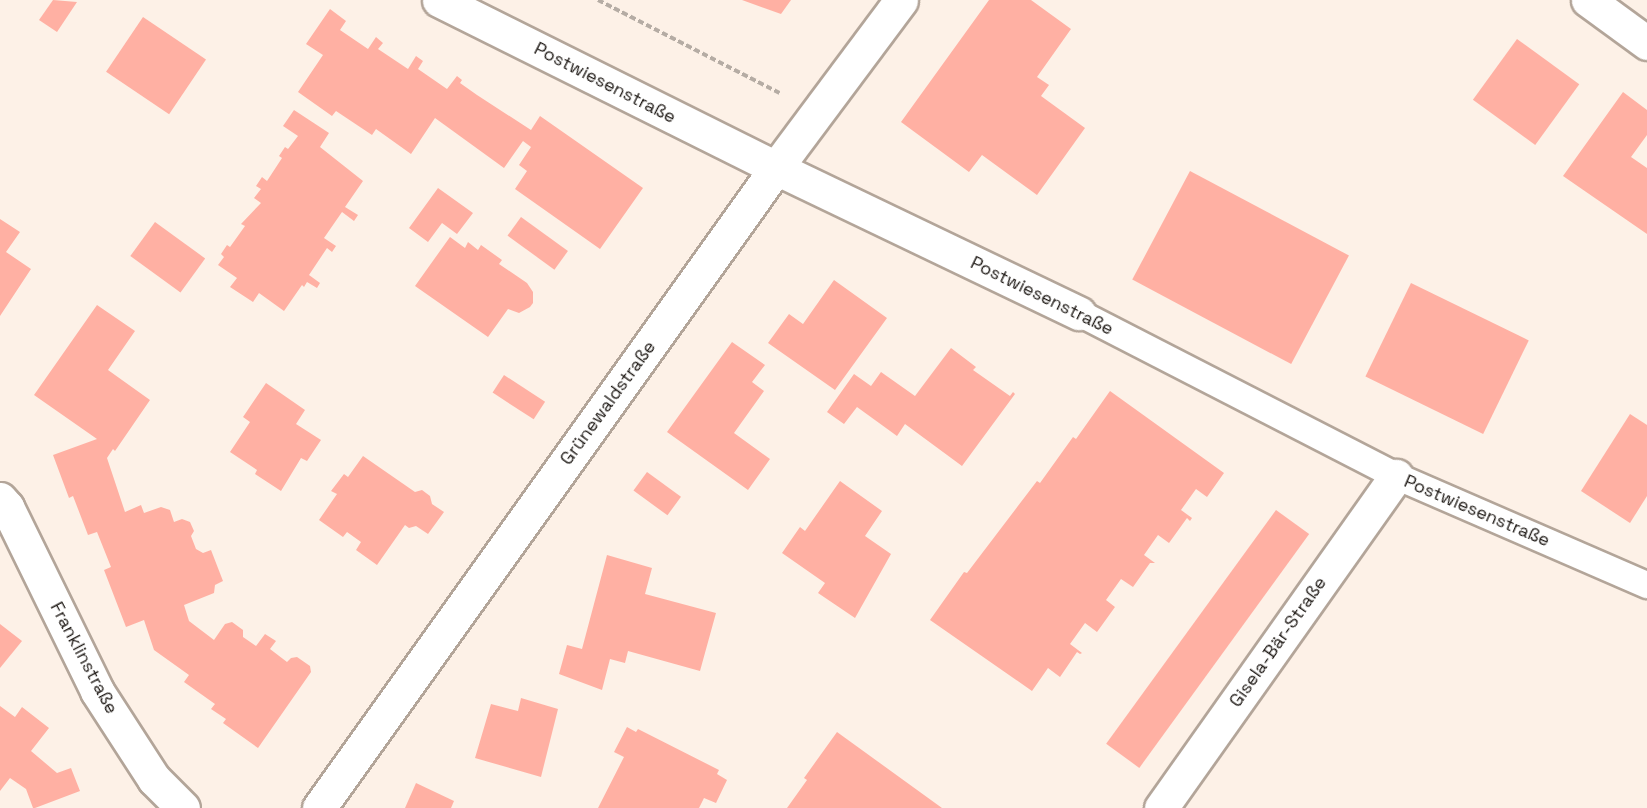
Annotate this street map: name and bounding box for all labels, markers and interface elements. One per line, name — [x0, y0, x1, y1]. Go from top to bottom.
street label: Postwiesenstraße — [531, 38, 679, 128]
street label: Postwiesenstraße — [967, 252, 1117, 340]
street label: Grünewaldstraße — [556, 337, 660, 469]
street label: Postwiesenstraße — [1401, 471, 1553, 551]
street label: Gisela-Bär-Straße — [1225, 573, 1331, 711]
street label: Franklinstraße — [45, 598, 123, 718]

